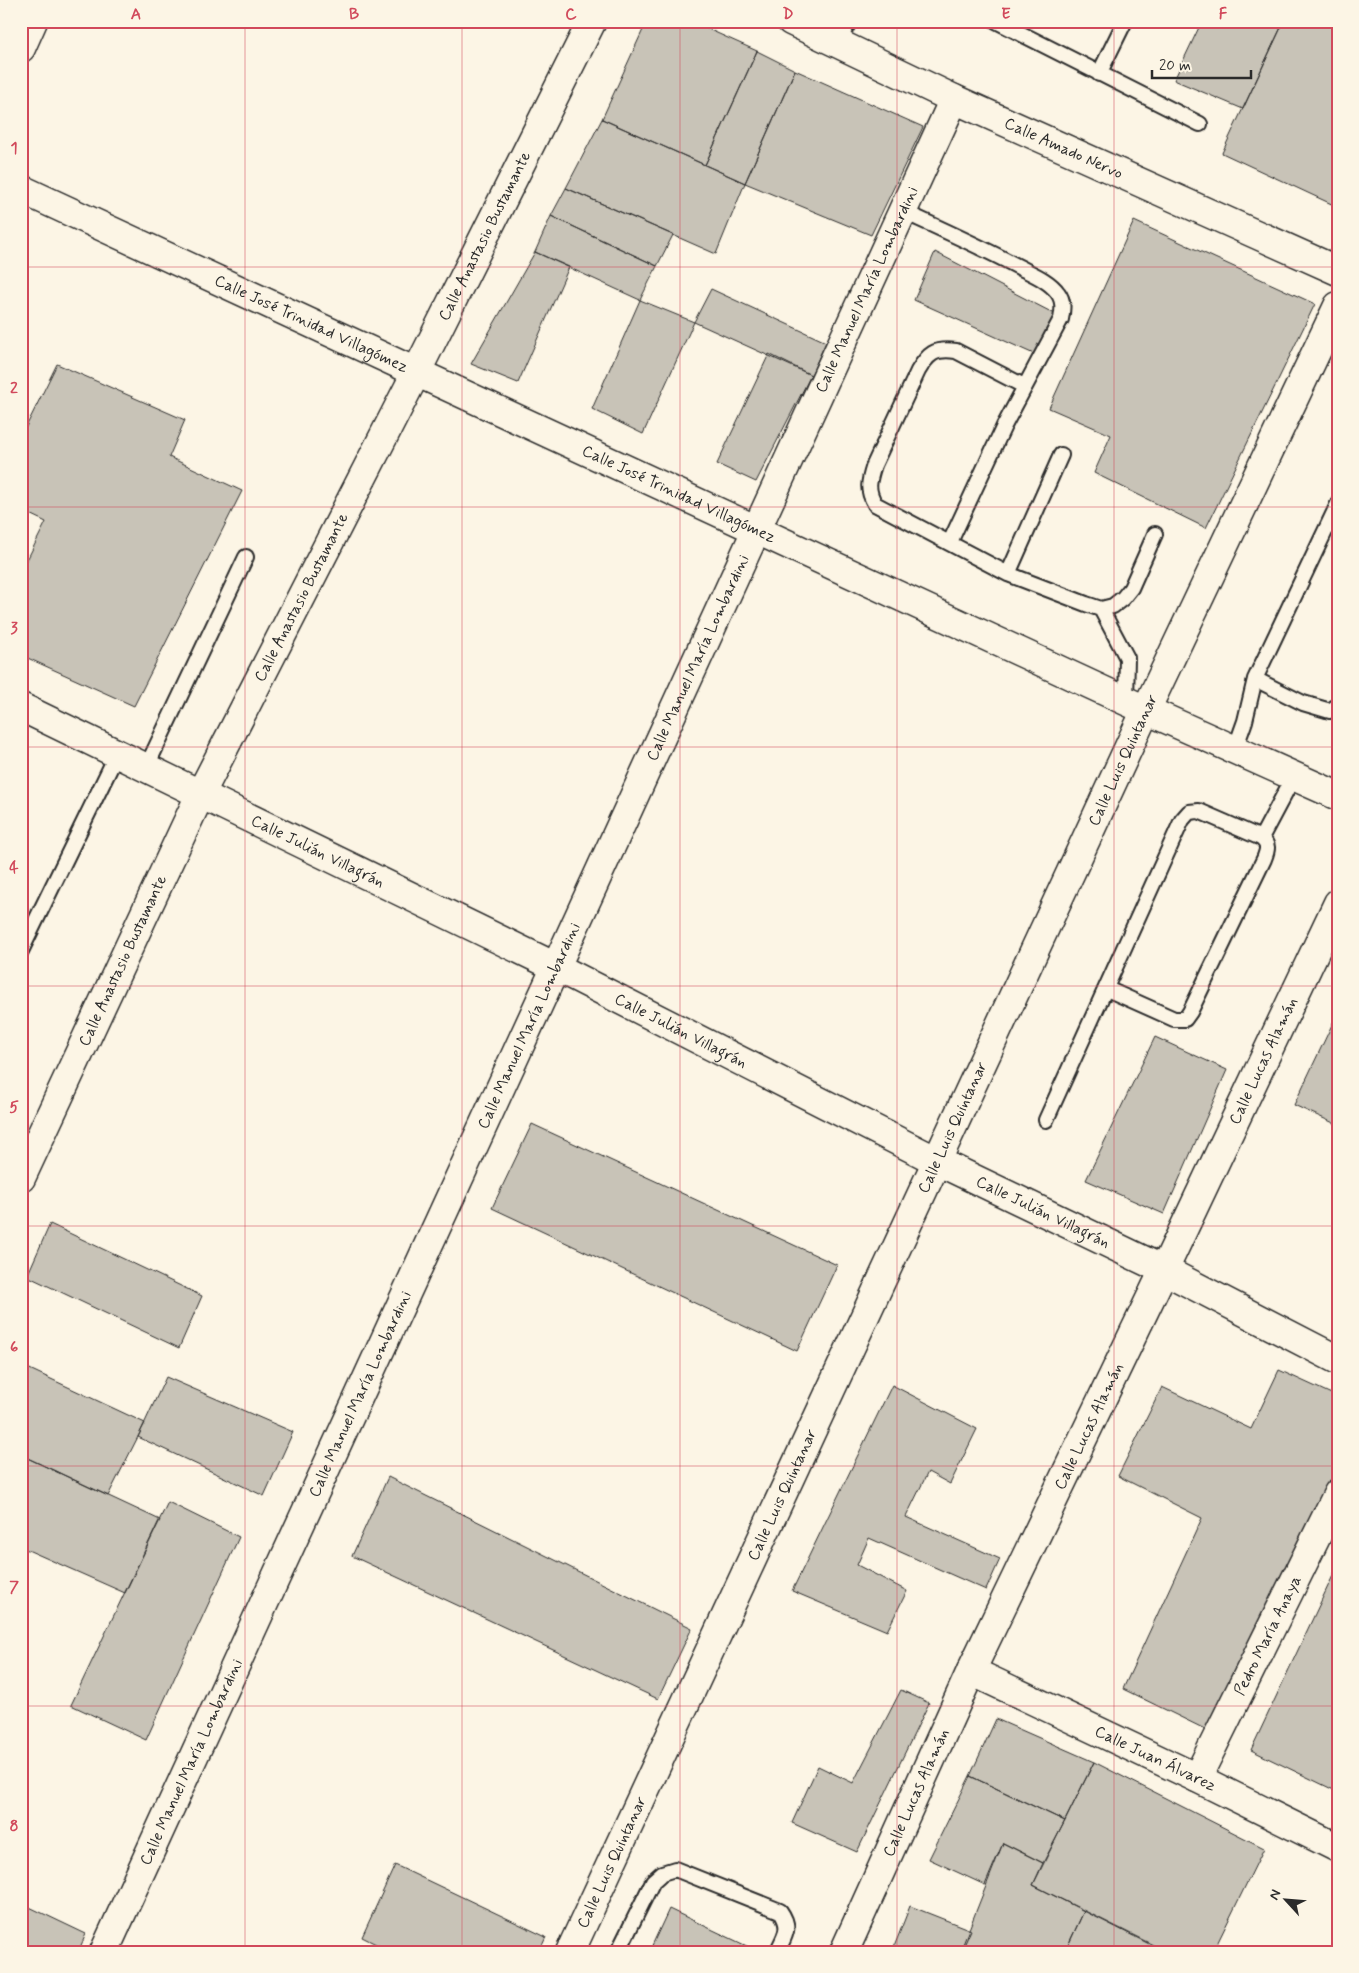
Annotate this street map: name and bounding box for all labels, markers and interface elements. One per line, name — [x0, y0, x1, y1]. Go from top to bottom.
text: A — [131, 4, 141, 25]
text: B — [349, 4, 359, 25]
text: C — [565, 4, 577, 25]
text: D — [782, 4, 794, 25]
text: E — [1001, 4, 1011, 25]
text: F — [1219, 4, 1228, 25]
scale bar — [1152, 48, 1250, 80]
text: 20 m — [1159, 56, 1191, 76]
street label: Calle Amado Nervo — [1001, 112, 1127, 184]
text: 1 — [10, 138, 18, 159]
street label: Calle Anastasio Bustamante — [433, 147, 536, 324]
street label: Calle Manuel María Lombardini — [810, 183, 923, 396]
street label: Calle José Trinidad Villagómez — [211, 270, 412, 378]
text: 2 — [10, 378, 18, 399]
street label: Calle José Trinidad Villagómez — [579, 440, 779, 548]
street label: Calle Anastasio Bustamante — [249, 509, 353, 685]
street label: Calle Manuel María Lombardini — [641, 551, 754, 764]
text: 3 — [10, 618, 18, 639]
street label: Calle Luis Quintanar — [1083, 690, 1163, 829]
street label: Calle Julián Villagrán — [248, 810, 388, 893]
text: 4 — [9, 857, 19, 878]
street label: Calle Anastasio Bustamante — [74, 871, 172, 1050]
street label: Calle Manuel María Lombardini — [472, 919, 585, 1132]
street label: Calle Julián Villagrán — [611, 988, 751, 1073]
street label: Calle Lucas Alamán — [1224, 994, 1302, 1128]
street label: Calle Luis Quintanar — [913, 1058, 992, 1197]
text: 5 — [9, 1097, 19, 1118]
street label: Calle Julián Villagrán — [973, 1171, 1113, 1253]
street label: Calle Manuel María Lombardini — [304, 1287, 416, 1500]
text: 6 — [10, 1337, 18, 1358]
street label: Calle Lucas Alamán — [1049, 1359, 1128, 1493]
street label: Calle Luis Quintanar — [742, 1425, 822, 1564]
street label: Pedro María Anaya — [1229, 1572, 1306, 1699]
text: 7 — [9, 1577, 19, 1598]
street label: Calle Manuel María Lombardini — [135, 1655, 248, 1869]
street label: Calle Juan Álvarez — [1091, 1721, 1220, 1796]
street label: Calle Lucas Alamán — [878, 1725, 954, 1860]
street label: Calle Luis Quintanar — [572, 1793, 651, 1932]
text: 8 — [9, 1816, 19, 1837]
north arrow — [1262, 1876, 1312, 1926]
text: N — [1265, 1887, 1285, 1903]

